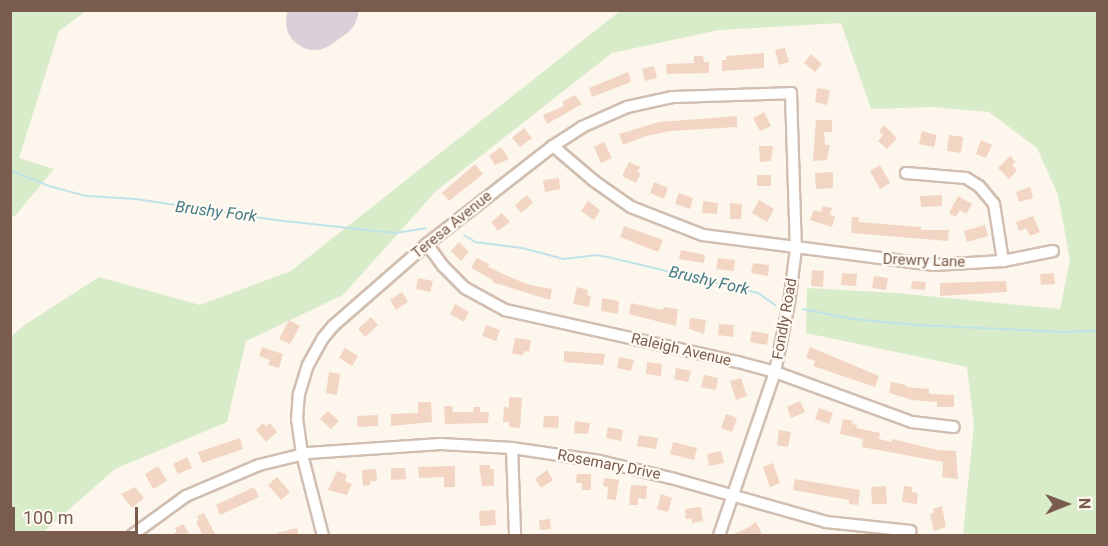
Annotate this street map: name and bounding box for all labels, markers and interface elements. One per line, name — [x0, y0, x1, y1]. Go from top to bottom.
street label: Teresa Avenue — [408, 187, 496, 263]
water label: Brushy Fork — [174, 197, 258, 227]
street label: Drewry Lane — [882, 251, 966, 271]
water label: Brushy Fork — [667, 262, 751, 300]
street label: Fondly Road — [769, 277, 801, 361]
street label: Raleigh Avenue — [629, 330, 733, 370]
street label: Rosemary Drive — [556, 446, 662, 484]
north arrow — [1036, 474, 1096, 534]
scale bar — [15, 495, 141, 533]
text: N — [1075, 498, 1094, 509]
text: 100 m — [23, 507, 74, 528]

